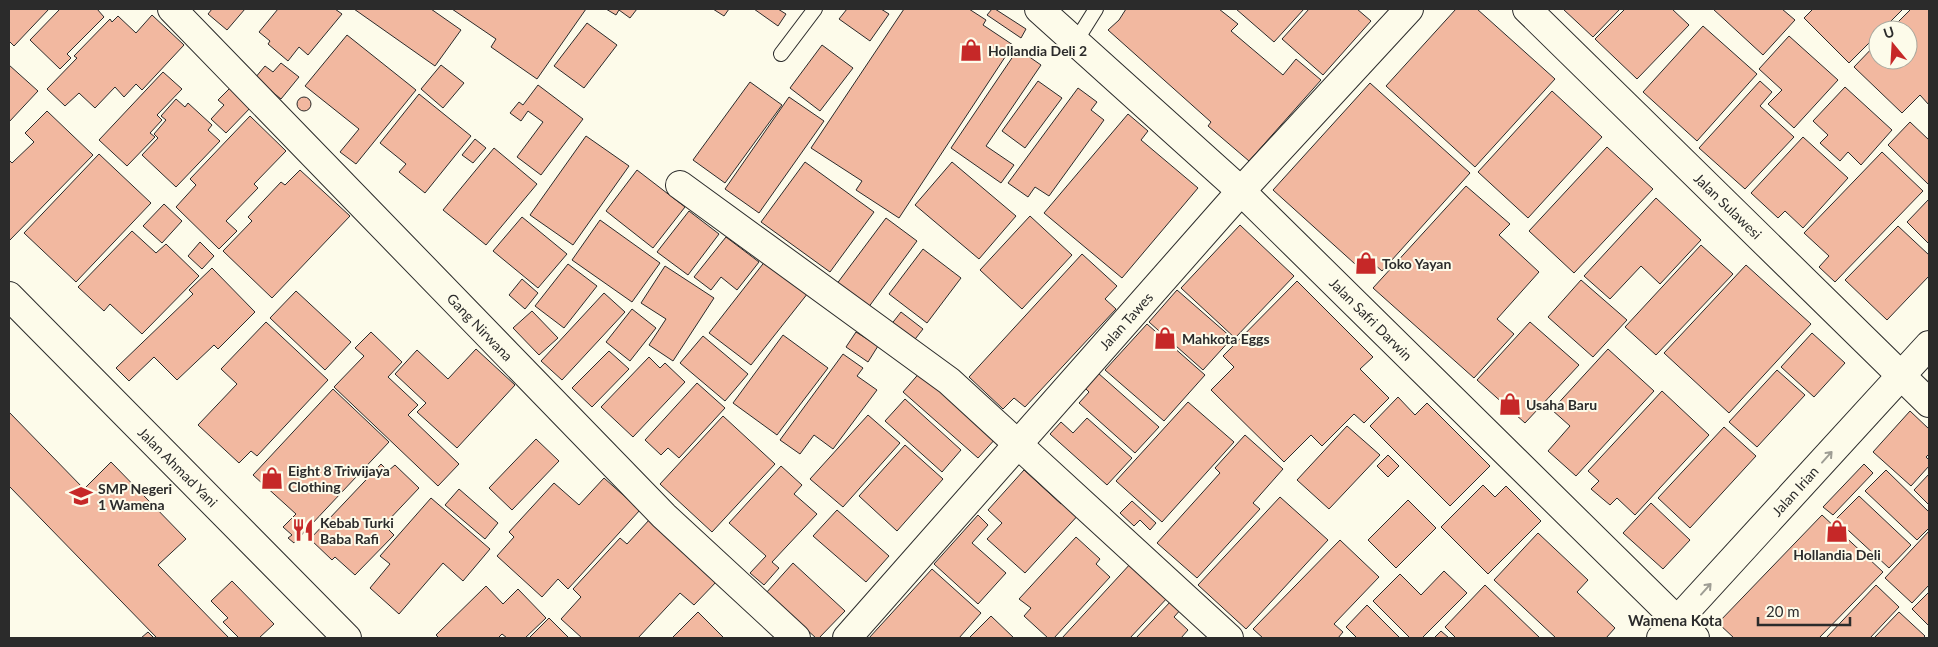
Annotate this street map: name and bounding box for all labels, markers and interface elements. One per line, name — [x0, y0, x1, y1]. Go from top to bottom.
north arrow — [1868, 20, 1918, 70]
text: U — [1881, 22, 1896, 42]
shop icon: Hollandia Deli 2 — [958, 37, 984, 63]
place label: Hollandia Deli 2 — [988, 42, 1087, 59]
street label: Jalan Sulawesi — [1691, 170, 1765, 242]
shop icon: Toko Yayan — [1353, 250, 1379, 276]
place label: Toko Yayan — [1382, 255, 1451, 272]
street label: Jalan Safri Darwin — [1326, 274, 1416, 364]
street label: Jalan Tawes — [1096, 289, 1156, 353]
street label: Gang Nirwana — [443, 290, 517, 364]
shop icon: Mahkota Eggs — [1152, 325, 1178, 351]
place label: Mahkota Eggs — [1182, 330, 1270, 347]
shop icon: Usaha Baru — [1497, 391, 1523, 417]
place label: Usaha Baru — [1526, 396, 1597, 413]
street label: Jalan Ahmad Yani — [135, 424, 221, 510]
one-way arrow — [1821, 450, 1833, 463]
place label: Eight 8 Triwijaya Clothing — [288, 462, 390, 495]
street label: Jalan Irian — [1768, 463, 1822, 519]
shop icon: Eight 8 Triwijaya Clothing — [259, 465, 285, 491]
place label: SMP Negeri 1 Wamena — [98, 480, 172, 513]
school or university icon: SMP Negeri 1 Wamena — [68, 483, 94, 509]
place label: Kebab Turki Baba Rafi — [320, 514, 394, 547]
restaurant icon: Kebab Turki Baba Rafi — [290, 517, 316, 543]
shop icon: Hollandia Deli — [1824, 518, 1850, 544]
place label: Hollandia Deli — [1793, 546, 1881, 563]
one-way arrow — [1700, 583, 1712, 596]
scale bar — [1758, 594, 1850, 626]
text: 20 m — [1766, 602, 1800, 620]
district label: Wamena Kota — [1628, 611, 1722, 629]

